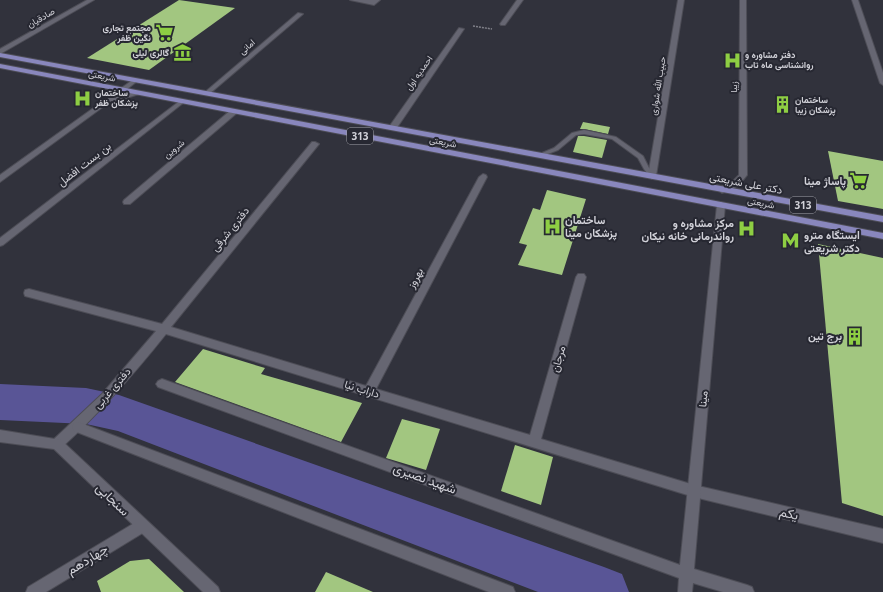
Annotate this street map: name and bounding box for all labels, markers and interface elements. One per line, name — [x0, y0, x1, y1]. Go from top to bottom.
street label: صادقیان — [25, 4, 57, 31]
place label: مجتمع تجاری نگین ظفر — [103, 21, 151, 44]
supermarket icon: مجتمع تجاری نگین ظفر — [154, 23, 174, 43]
street label: امانی — [236, 36, 258, 57]
museum icon: گالری لیلی — [172, 43, 192, 63]
place label: گالری لیلی — [133, 46, 169, 59]
place label: دفتر مشاوره و روانشناسی ماه تاب — [745, 48, 814, 71]
hospital icon: دفتر مشاوره و روانشناسی ماه تاب — [722, 50, 742, 70]
street label: احمدیه اول — [402, 53, 435, 93]
street label: حبیب الله شواری — [646, 56, 669, 116]
street label: شریعتی — [87, 66, 117, 85]
street label: زیبا — [727, 81, 740, 93]
place label: ساختمان پزشکان ظفر — [94, 86, 138, 109]
hospital icon: ساختمان پزشکان ظفر — [72, 88, 92, 108]
place label: ساختمان پزشکان زیبا — [795, 93, 836, 116]
building icon: ساختمان پزشکان زیبا — [772, 95, 792, 115]
road number: 313 — [347, 128, 373, 144]
street label: شریعتی — [428, 132, 458, 151]
street label: شروین — [160, 136, 187, 161]
street label: بن بست افضل — [54, 138, 114, 189]
street label: دکتر علی شریعتی — [708, 168, 784, 197]
supermarket icon: پاساژ مینا — [849, 171, 869, 191]
place label: پاساژ مینا — [804, 173, 846, 189]
street label: شریعتی — [746, 193, 776, 212]
road number: 313 — [790, 197, 816, 213]
street label: دفتری شرقی — [207, 203, 252, 254]
place label: ساختمان پزشكان مينا — [565, 212, 617, 241]
place label: مرکز مشاوره و رواندرمانی خانه نیکان — [642, 215, 734, 243]
hospital icon: ساختمان پزشكان مينا — [542, 216, 562, 236]
hospital icon: مرکز مشاوره و رواندرمانی خانه نیکان — [737, 219, 757, 239]
place label: ایستگاه مترو دکتر شریعتی — [804, 227, 860, 255]
metro station icon: ایستگاه مترو دکتر شریعتی — [781, 231, 801, 251]
street label: بهروز — [402, 265, 426, 292]
building icon: برج تین — [845, 326, 865, 346]
place label: برج تین — [808, 328, 842, 344]
street label: مرجان — [547, 344, 568, 374]
street label: دفتری غربی — [89, 364, 134, 412]
street label: داراب نیا — [343, 376, 381, 401]
street label: مینا — [694, 390, 711, 408]
street label: شهید نصیری — [391, 458, 459, 498]
street label: سنجابی — [92, 479, 134, 519]
street label: یکم — [778, 502, 800, 524]
street label: چهاردهم — [63, 539, 112, 580]

